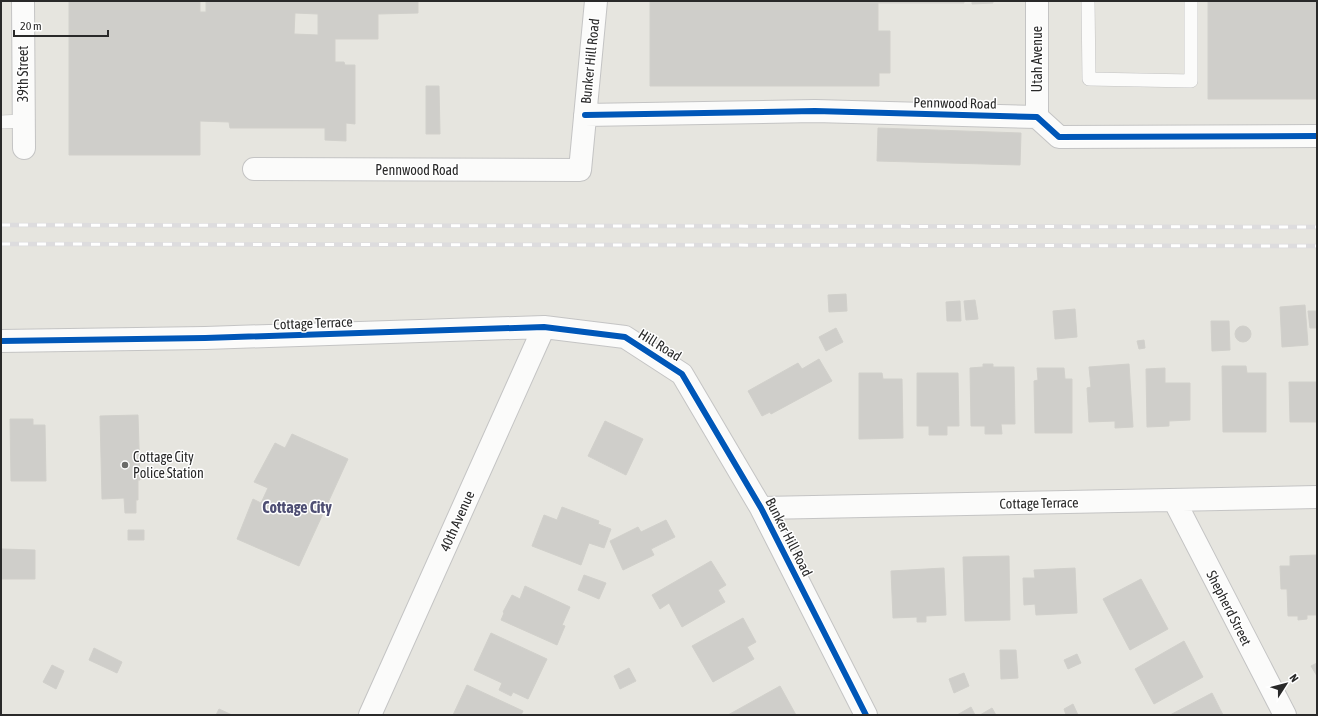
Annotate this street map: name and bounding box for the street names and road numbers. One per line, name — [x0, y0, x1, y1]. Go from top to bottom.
street label: Bunker Hill Road — [578, 17, 602, 105]
street label: Utah Avenue — [1029, 26, 1045, 92]
street label: 39th Street — [15, 46, 31, 102]
street label: Pennwood Road — [913, 94, 997, 112]
street label: Pennwood Road — [375, 162, 459, 178]
street label: Cottage Terrace — [273, 314, 353, 332]
street label: Hill Road — [636, 326, 684, 364]
street label: 40th Avenue — [437, 488, 477, 554]
street label: Cottage Terrace — [999, 494, 1079, 512]
street label: Bunker Hill Road — [762, 495, 816, 579]
street label: Shepherd Street — [1203, 568, 1255, 648]

